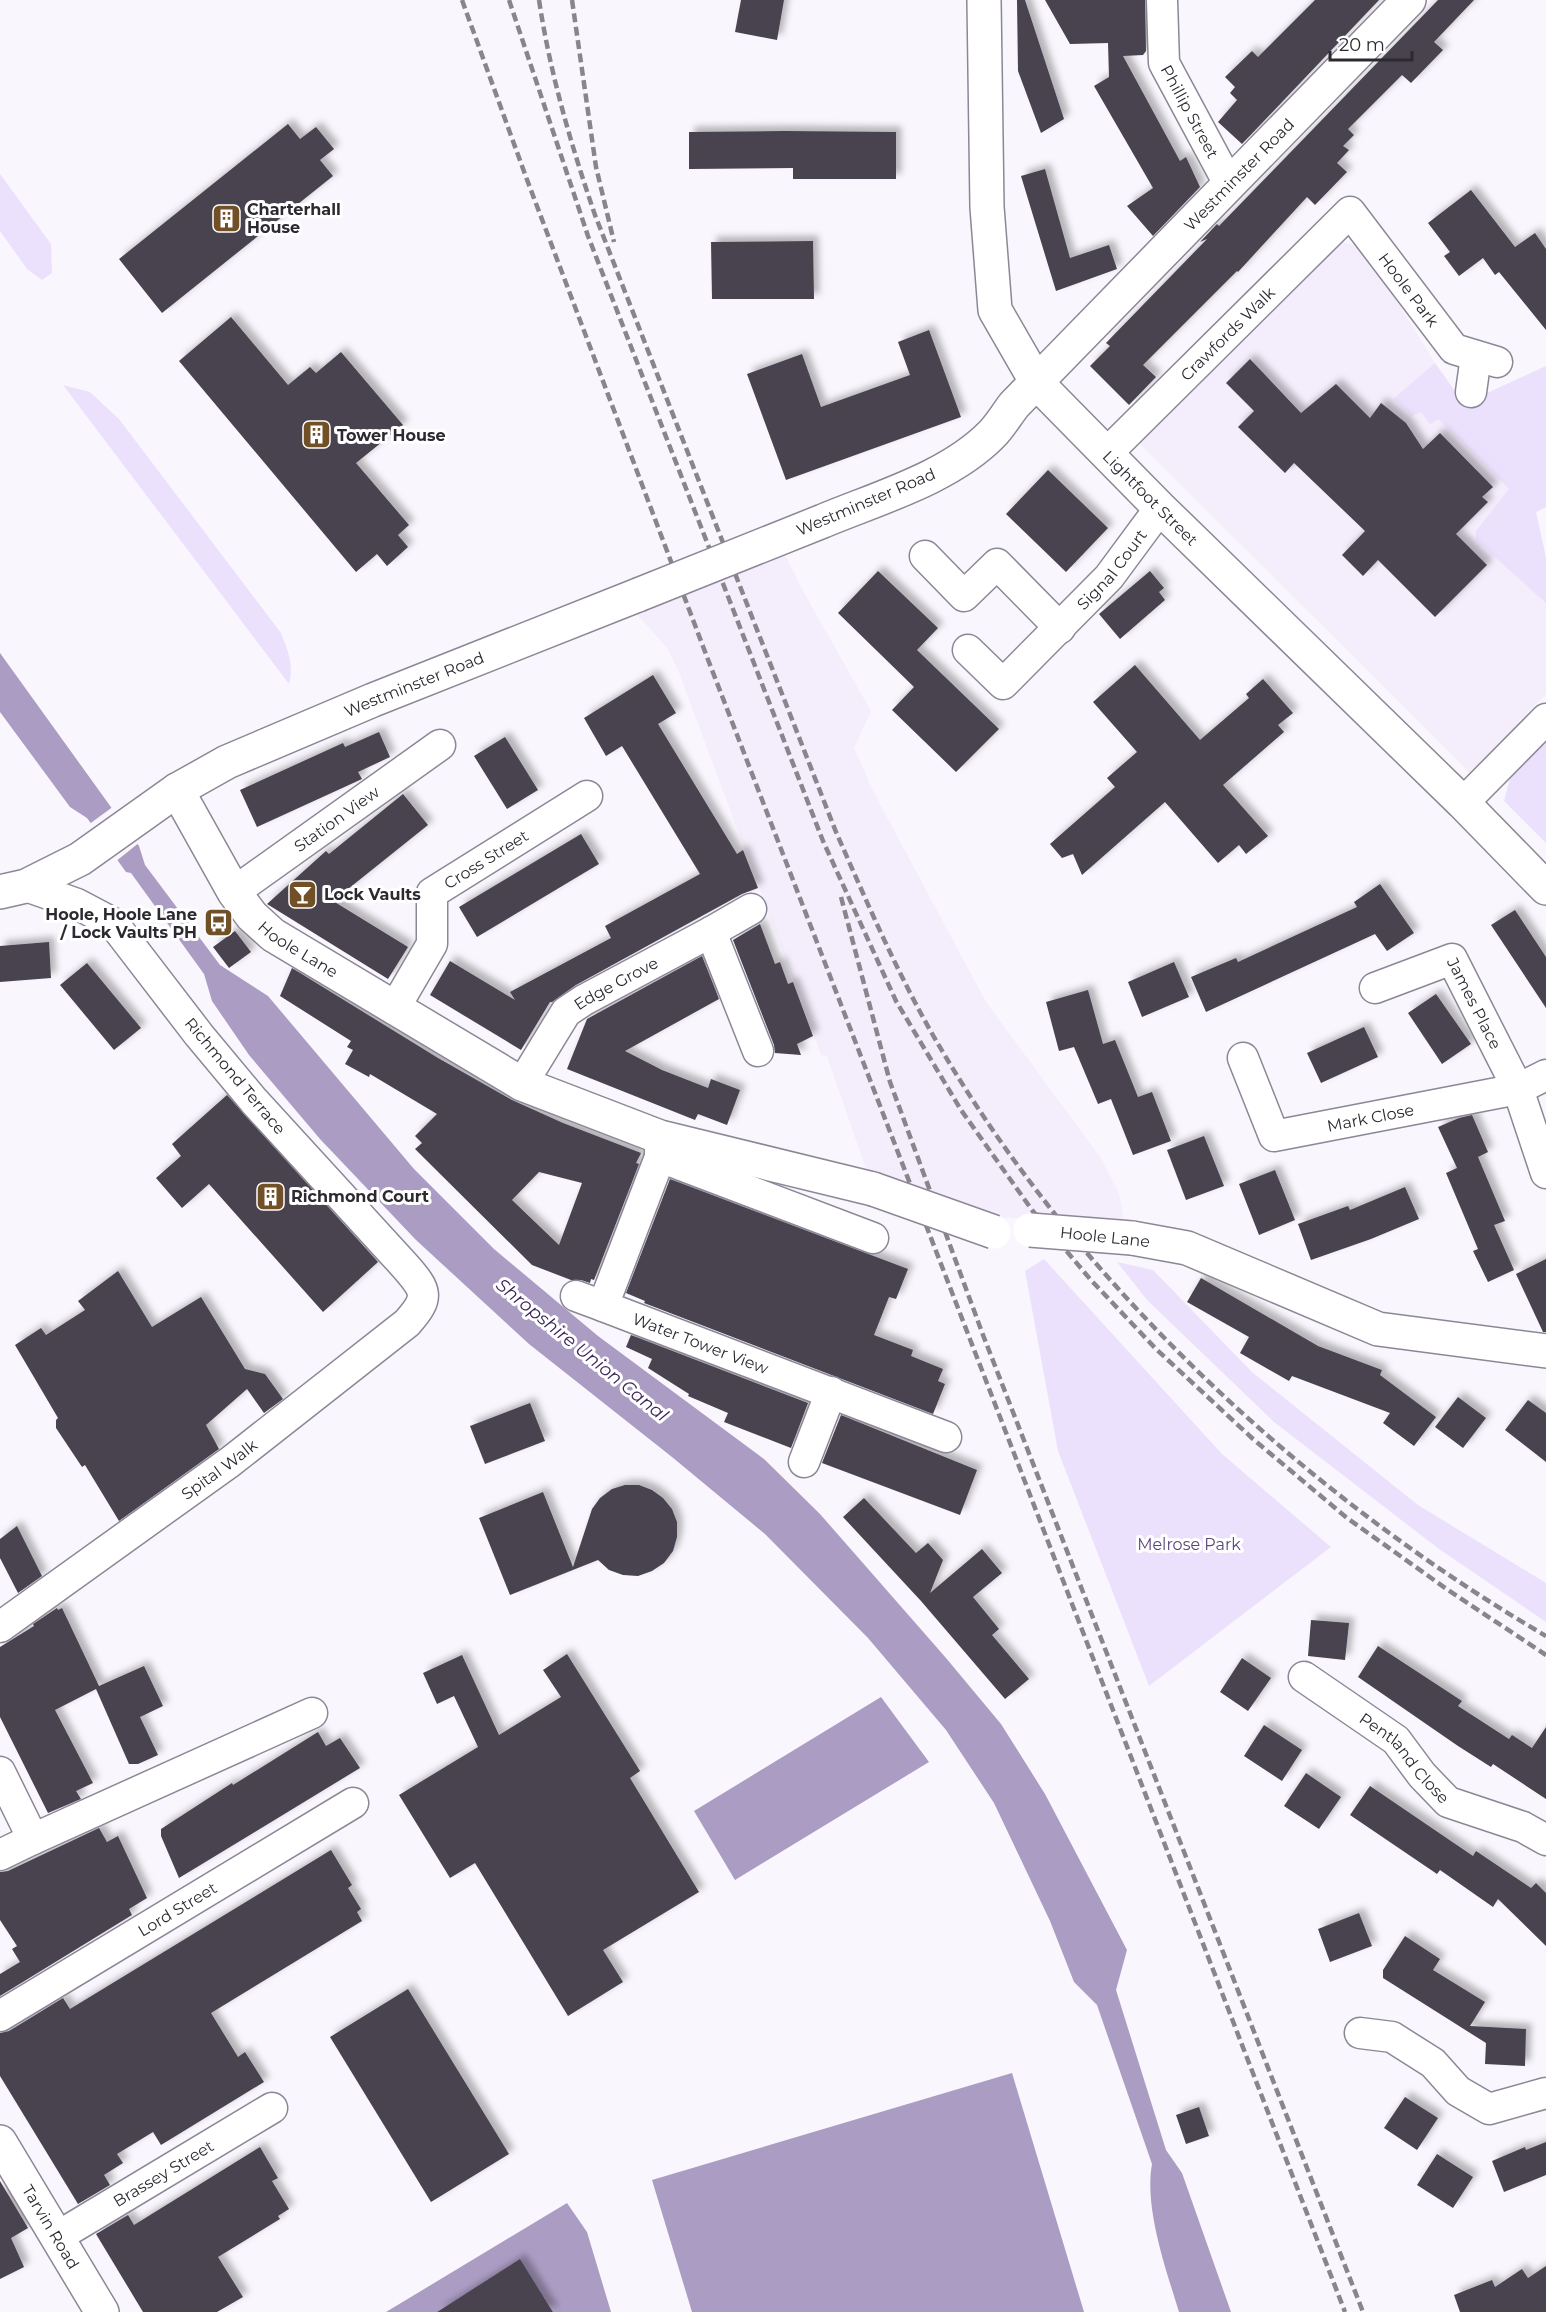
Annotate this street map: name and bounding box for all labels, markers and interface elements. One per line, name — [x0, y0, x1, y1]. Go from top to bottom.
scale bar — [1330, 24, 1412, 62]
text: 20 m — [1339, 34, 1385, 56]
street label: Phillip Street — [1157, 62, 1223, 162]
street label: Westminster Road — [1180, 114, 1298, 234]
place label: Charterhall House — [247, 200, 341, 237]
building icon: Charterhall House — [210, 202, 242, 234]
street label: Hoole Park — [1375, 249, 1443, 331]
street label: Crawfords Walk — [1176, 282, 1279, 384]
building icon: Tower House — [300, 419, 332, 451]
place label: Tower House — [337, 426, 446, 445]
street label: Lightfoot Street — [1099, 446, 1202, 550]
street label: Westminster Road — [794, 464, 938, 540]
street label: Signal Court — [1073, 525, 1151, 613]
street label: Westminster Road — [341, 647, 487, 721]
street label: Station View — [290, 782, 383, 856]
street label: Cross Street — [440, 825, 532, 893]
bar icon: Lock Vaults — [287, 878, 319, 910]
place label: Lock Vaults — [324, 885, 421, 904]
place label: Hoole, Hoole Lane / Lock Vaults PH — [45, 905, 197, 942]
bus stop icon: Hoole, Hoole Lane / Lock Vaults PH — [202, 907, 234, 939]
street label: Hoole Lane — [254, 917, 342, 981]
street label: Edge Grove — [570, 953, 661, 1014]
street label: James Place — [1443, 954, 1506, 1052]
street label: Richmond Terrace — [181, 1014, 289, 1138]
street label: Mark Close — [1325, 1100, 1415, 1135]
building icon: Richmond Court — [254, 1180, 286, 1212]
place label: Richmond Court — [291, 1187, 429, 1206]
street label: Hoole Lane — [1059, 1223, 1151, 1251]
water label: Shropshire Union Canal — [492, 1274, 673, 1426]
street label: Water Tower View — [630, 1309, 771, 1378]
street label: Spital Walk — [178, 1435, 261, 1503]
park label: Melrose Park — [1137, 1535, 1241, 1554]
street label: Pentland Close — [1356, 1708, 1453, 1807]
street label: Lord Street — [134, 1878, 221, 1940]
street label: Brassey Street — [110, 2136, 217, 2211]
street label: Tarvin Road — [18, 2181, 83, 2272]

